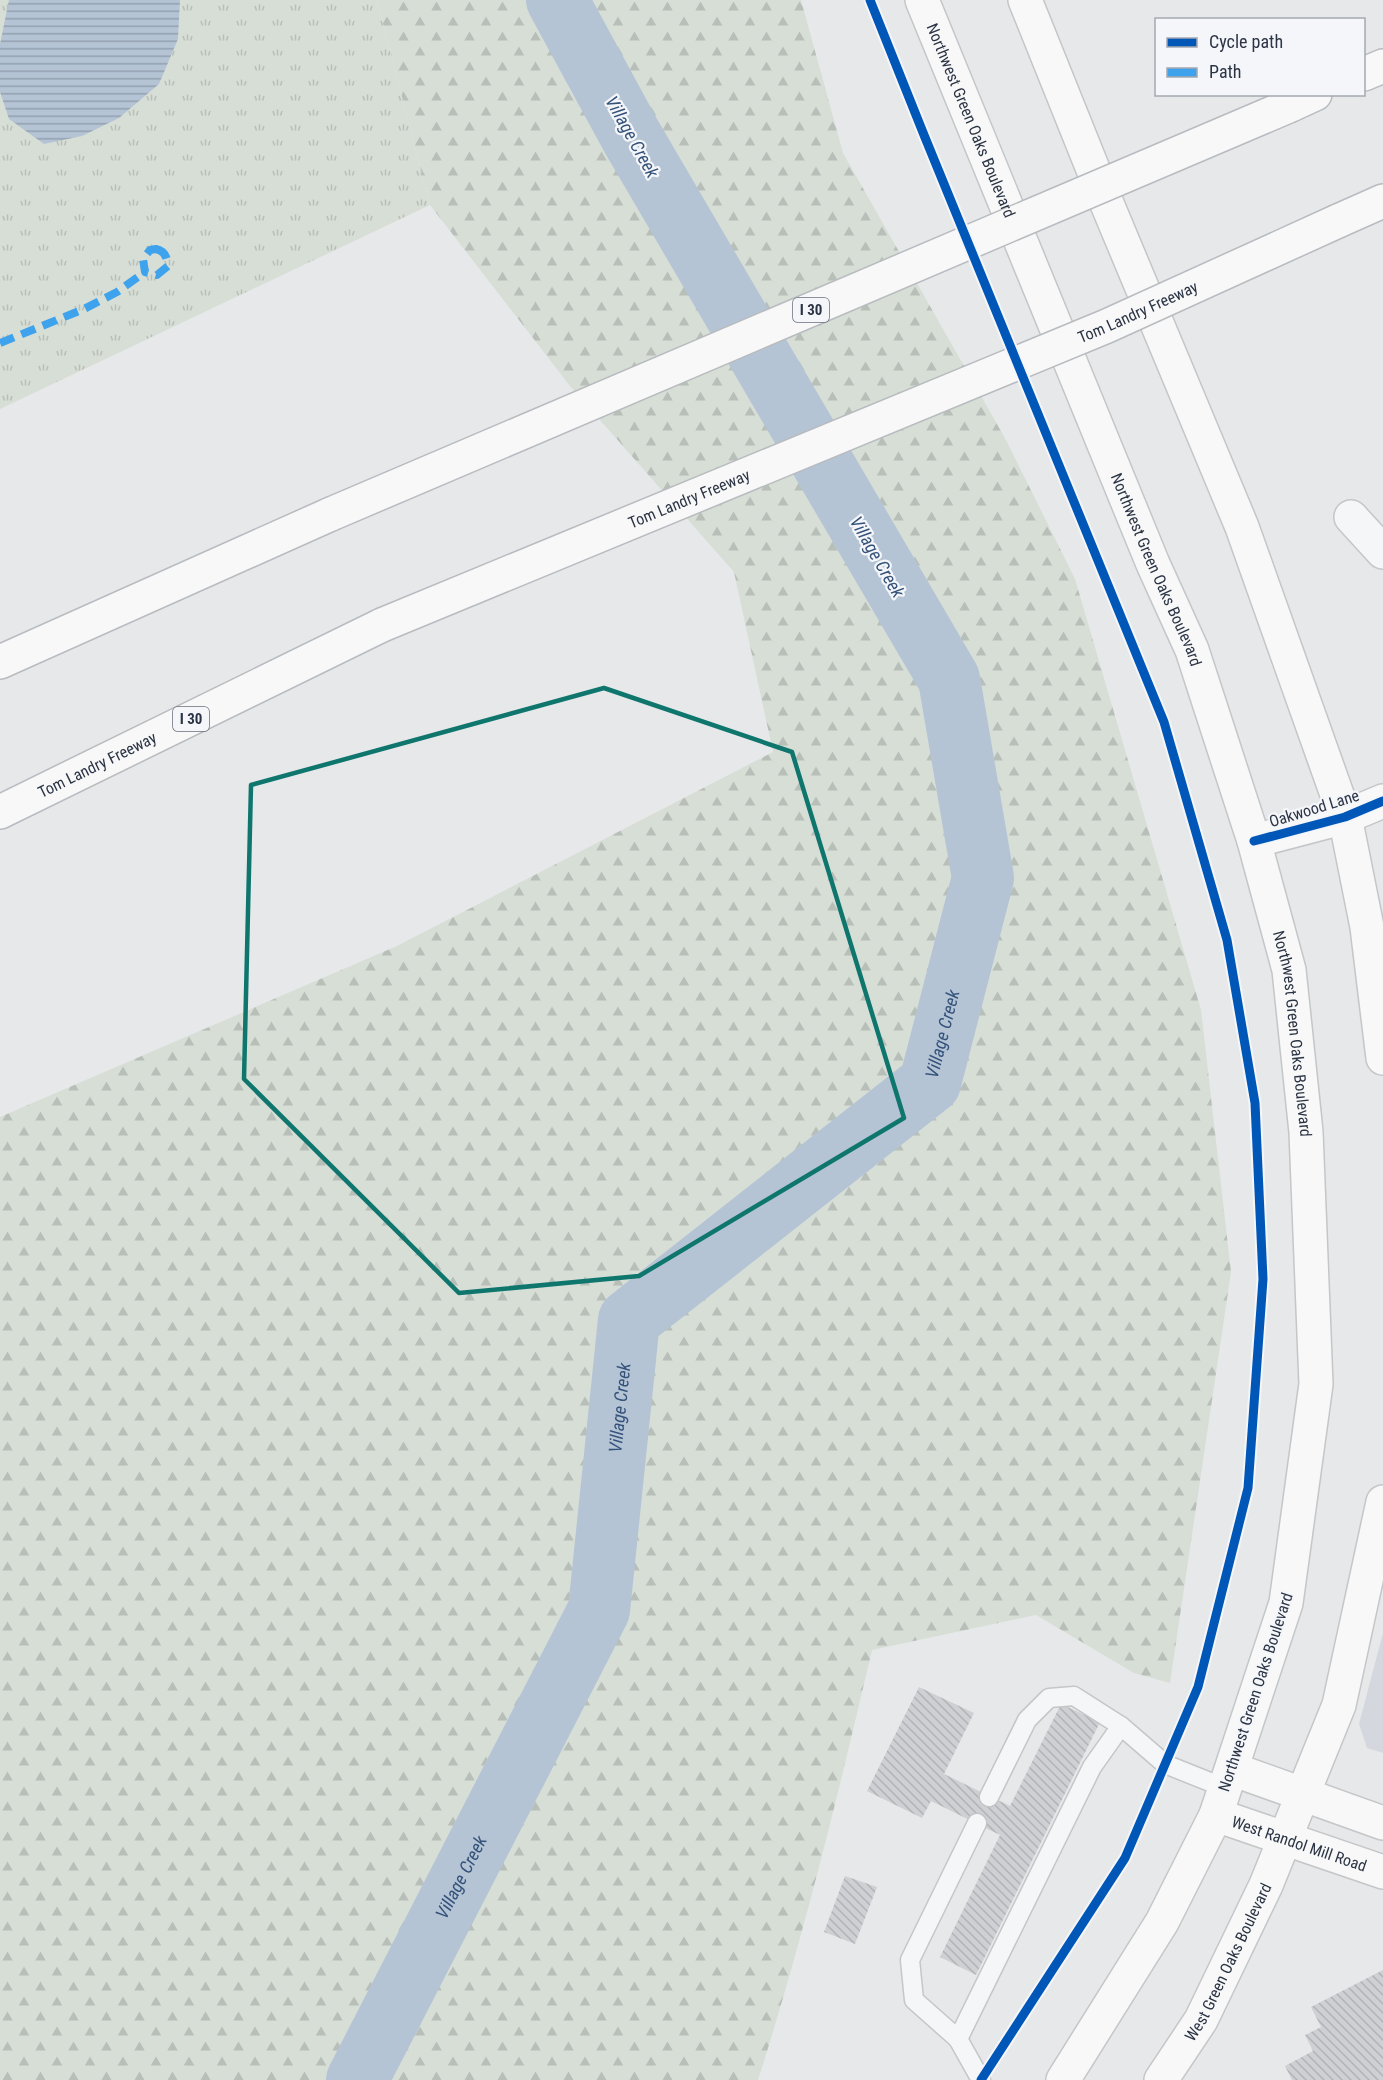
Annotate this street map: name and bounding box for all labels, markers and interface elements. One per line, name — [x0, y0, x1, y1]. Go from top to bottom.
legend — [1155, 18, 1365, 96]
street label: Northwest Green Oaks Boulevard — [923, 21, 1019, 220]
text: Cycle path — [1209, 31, 1283, 52]
text: Path — [1209, 61, 1242, 82]
water label: Village Creek — [601, 92, 664, 182]
street label: Tom Landry Freeway — [1075, 277, 1201, 347]
road number: I 30 — [793, 298, 829, 322]
street label: Tom Landry Freeway — [626, 465, 753, 532]
street label: Northwest Green Oaks Boulevard — [1107, 470, 1206, 668]
water label: Village Creek — [846, 512, 910, 602]
road number: I 30 — [173, 707, 209, 731]
street label: Tom Landry Freeway — [35, 728, 160, 802]
street label: Oakwood Lane — [1267, 786, 1361, 831]
street label: Northwest Green Oaks Boulevard — [1269, 929, 1315, 1137]
water label: Village Creek — [921, 986, 964, 1080]
water label: Village Creek — [604, 1360, 635, 1454]
street label: Northwest Green Oaks Boulevard — [1214, 1590, 1297, 1794]
street label: West Randol Mill Road — [1229, 1812, 1369, 1876]
water label: Village Creek — [431, 1831, 491, 1922]
street label: West Green Oaks Boulevard — [1181, 1880, 1275, 2045]

